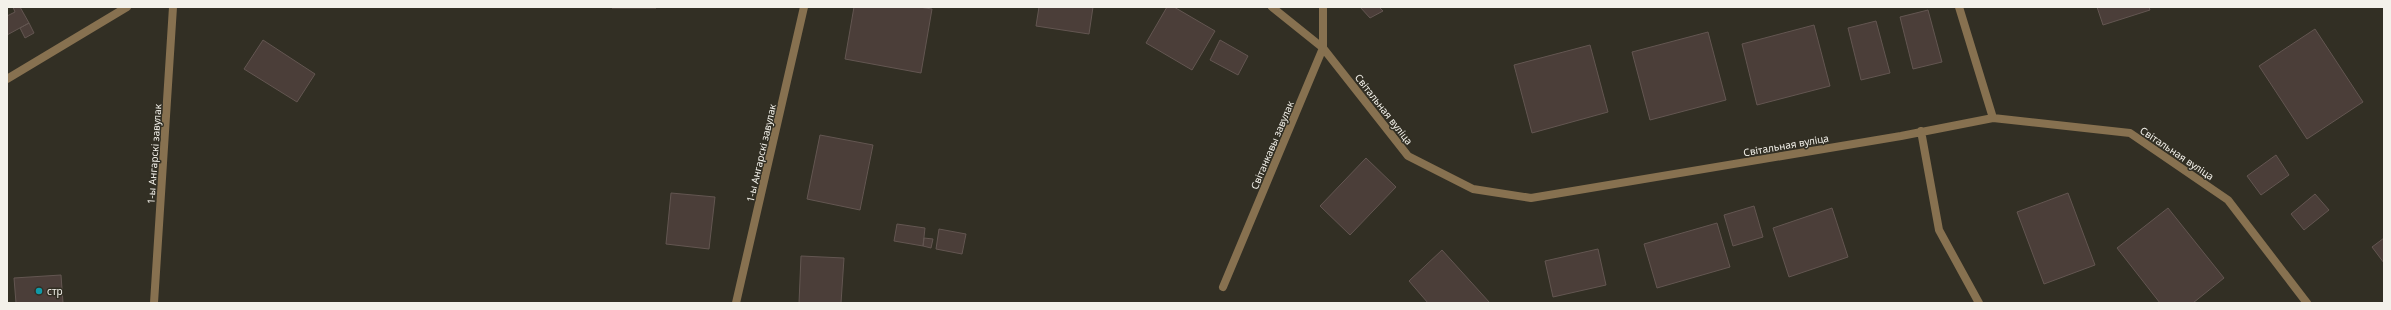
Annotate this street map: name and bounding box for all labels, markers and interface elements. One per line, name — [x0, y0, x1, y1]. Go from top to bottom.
street label: Світальная вуліца — [1352, 71, 1416, 147]
street label: Світанкавы завулак — [1247, 98, 1297, 191]
street label: 1-ы Ангарскі завулак — [743, 102, 779, 203]
street label: 1-ы Ангарскі завулак — [144, 103, 165, 205]
street label: Світальная вуліца — [2137, 123, 2217, 183]
street label: Світальная вуліца — [1742, 131, 1830, 159]
place label: стр — [47, 284, 63, 298]
marker: стр — [34, 286, 44, 296]

